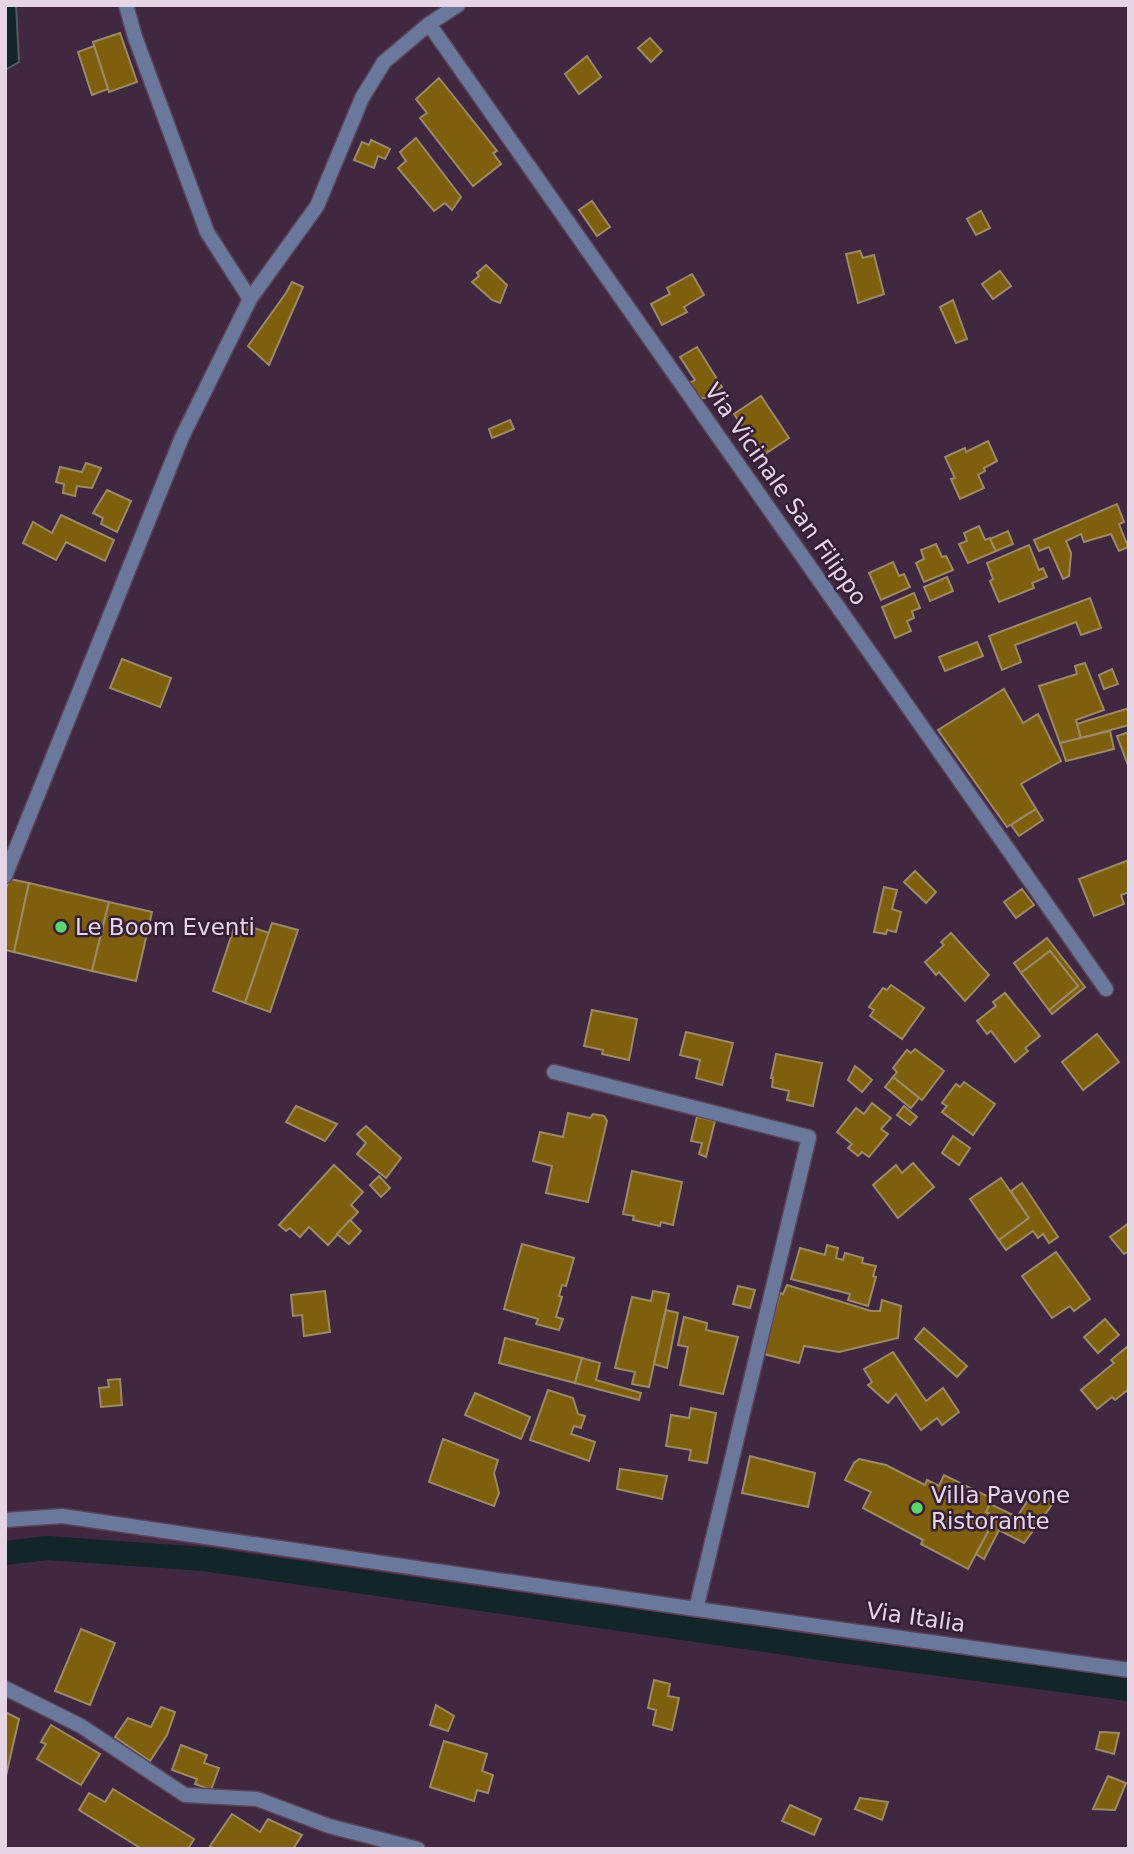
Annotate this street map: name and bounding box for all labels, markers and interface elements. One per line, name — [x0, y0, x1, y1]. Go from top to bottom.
street label: Via Vicinale San Filippo — [699, 378, 873, 610]
place label: Le Boom Eventi — [75, 914, 255, 940]
marker: Le Boom Eventi — [53, 919, 69, 935]
place label: Villa Pavone Ristorante — [931, 1482, 1070, 1534]
marker: Villa Pavone Ristorante — [909, 1500, 925, 1516]
street label: Via Italia — [865, 1597, 967, 1637]

